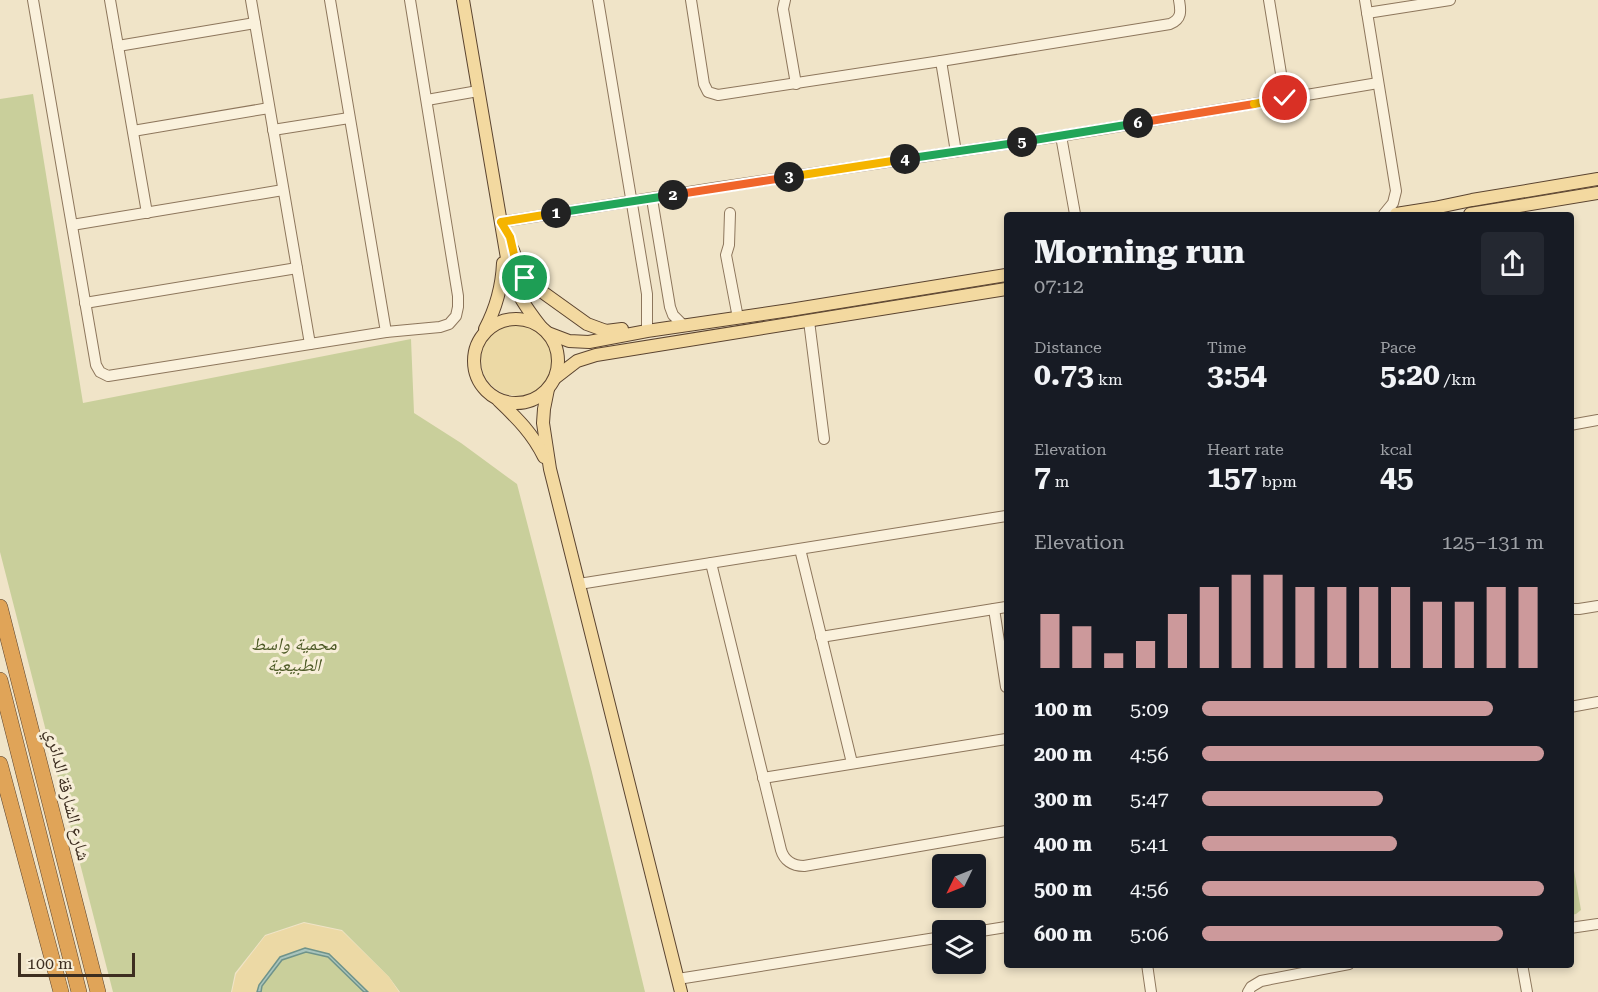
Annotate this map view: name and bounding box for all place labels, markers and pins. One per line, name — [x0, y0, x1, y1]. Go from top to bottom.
pin — [1259, 72, 1310, 123]
pin: 6 — [1123, 108, 1153, 138]
pin: 5 — [1007, 127, 1037, 157]
pin: 4 — [890, 144, 920, 174]
pin: 3 — [774, 162, 804, 192]
pin: 2 — [658, 180, 688, 210]
pin: 1 — [541, 198, 571, 228]
pin — [499, 252, 550, 303]

